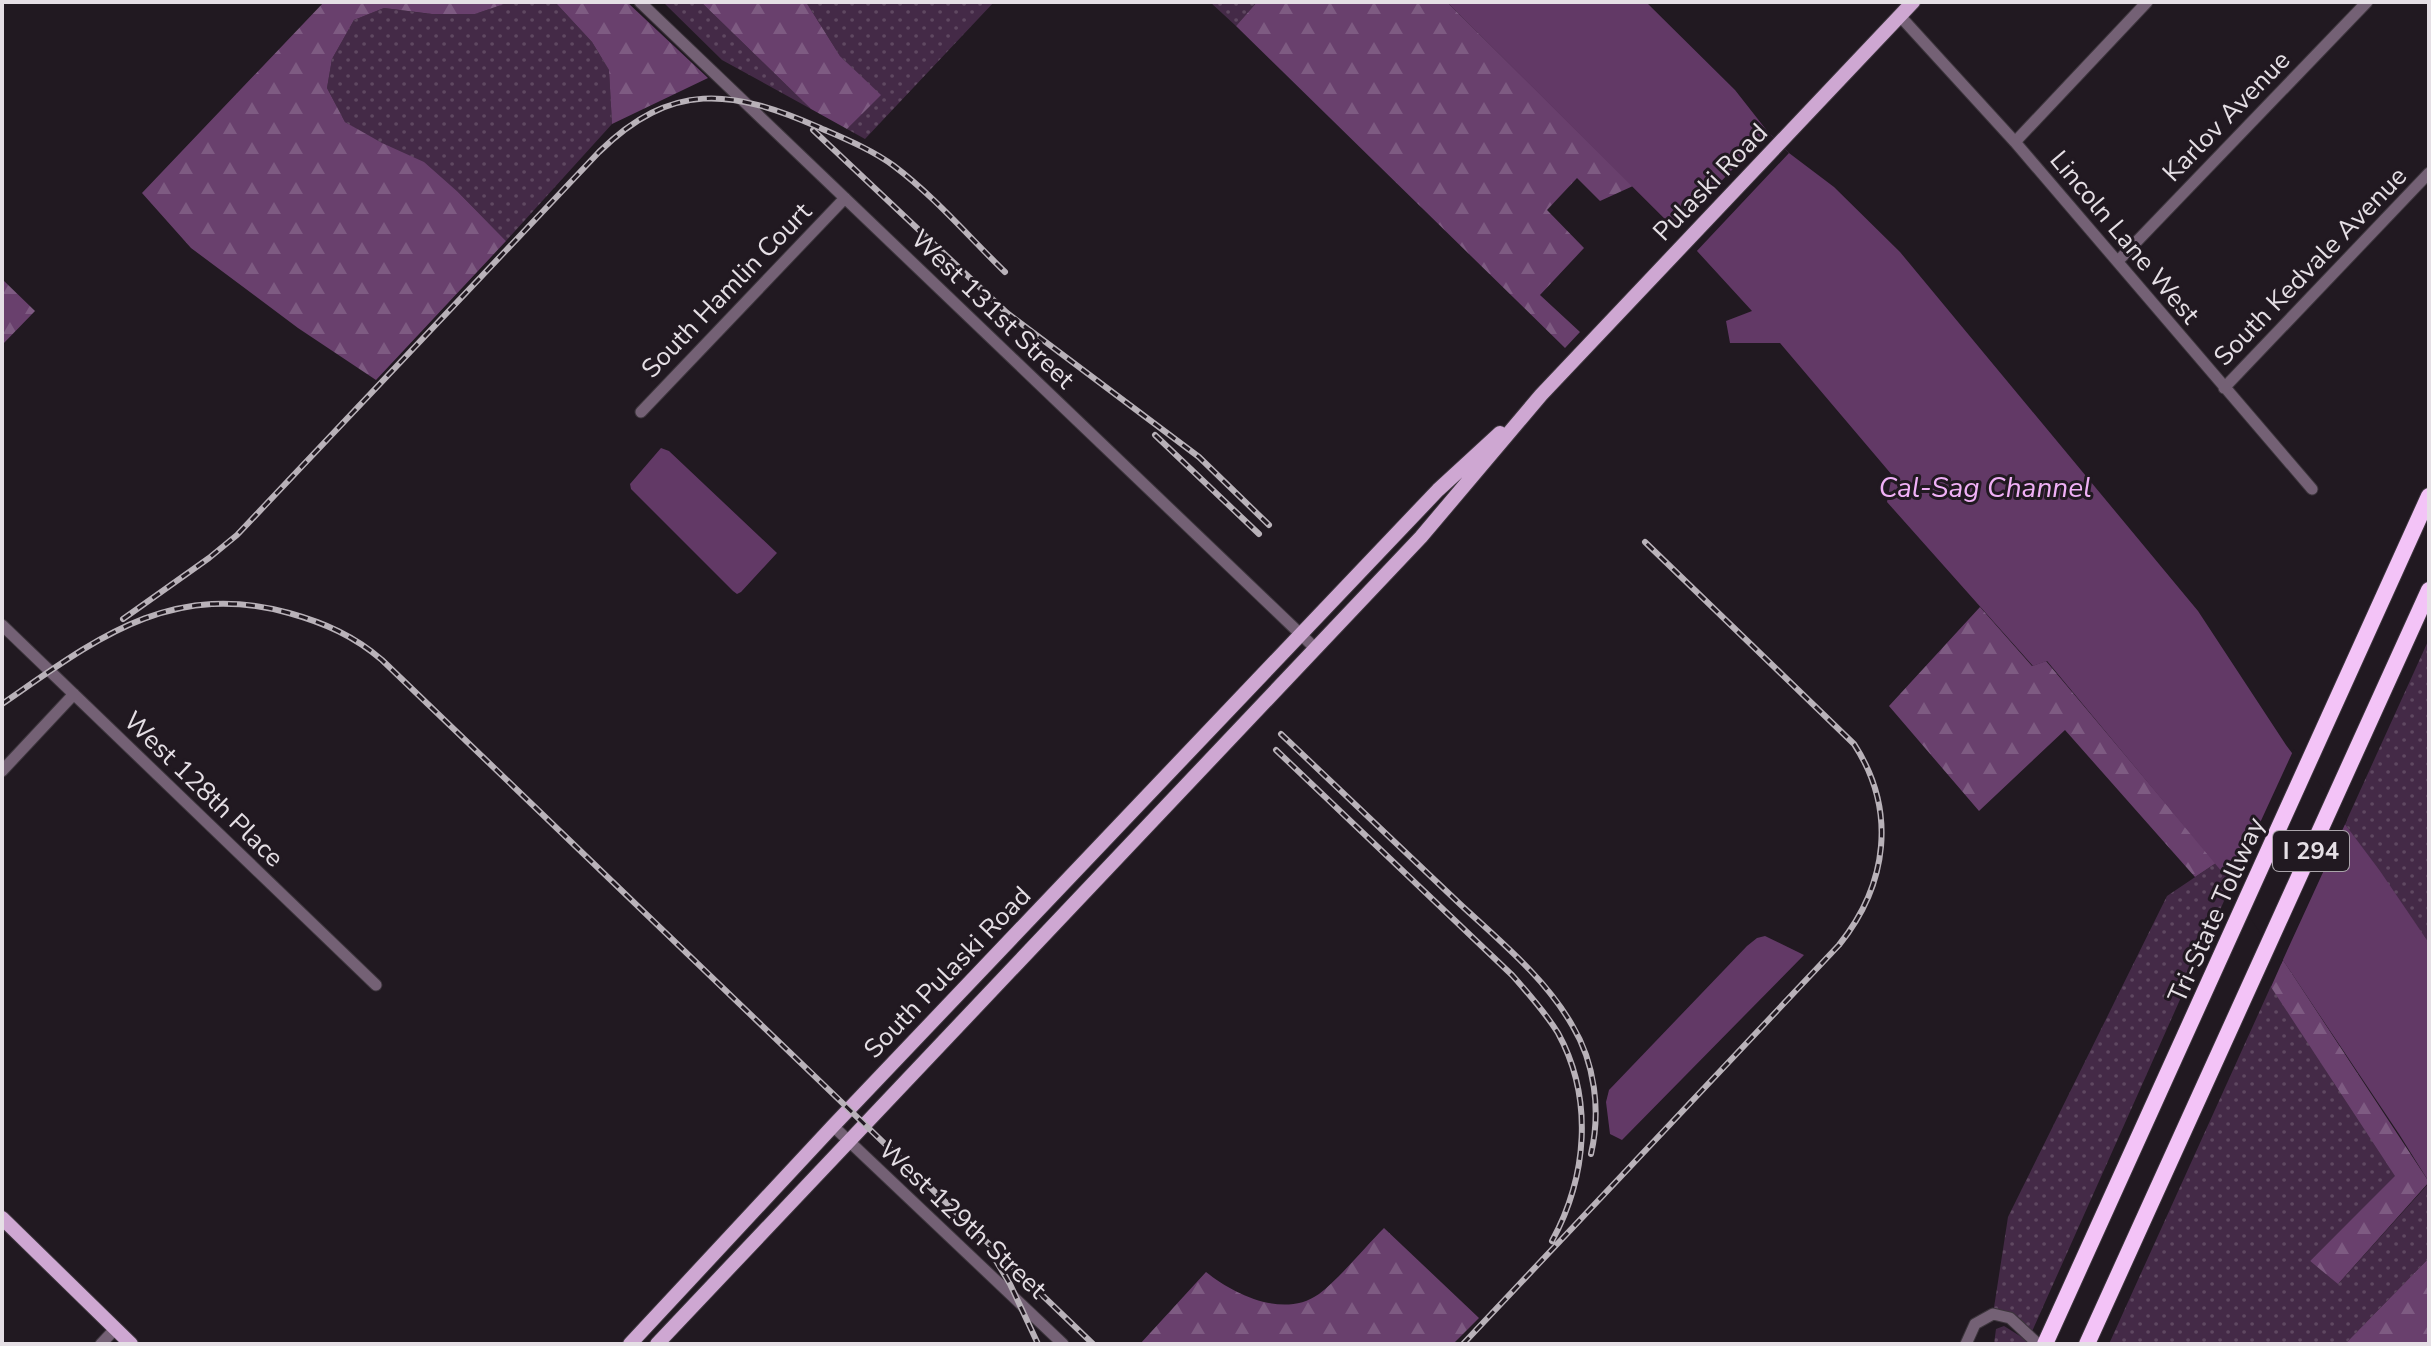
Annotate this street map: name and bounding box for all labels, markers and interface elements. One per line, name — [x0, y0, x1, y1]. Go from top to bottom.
street label: Karlov Avenue — [2155, 43, 2298, 190]
street label: Pulaski Road — [1645, 116, 1775, 249]
street label: Lincoln Lane West — [2042, 143, 2208, 332]
street label: South Kedvale Avenue — [2206, 159, 2415, 373]
street label: South Hamlin Court — [633, 194, 820, 386]
street label: West 131st Street — [903, 222, 1083, 397]
water label: Cal-Sag Channel — [1879, 469, 2091, 507]
street label: West 128th Place — [116, 704, 291, 875]
street label: Tri-State Tollway — [2160, 811, 2273, 1009]
road number: I 294 — [2273, 831, 2349, 871]
street label: South Pulaski Road — [856, 879, 1039, 1066]
street label: West 129th Street — [871, 1132, 1055, 1307]

